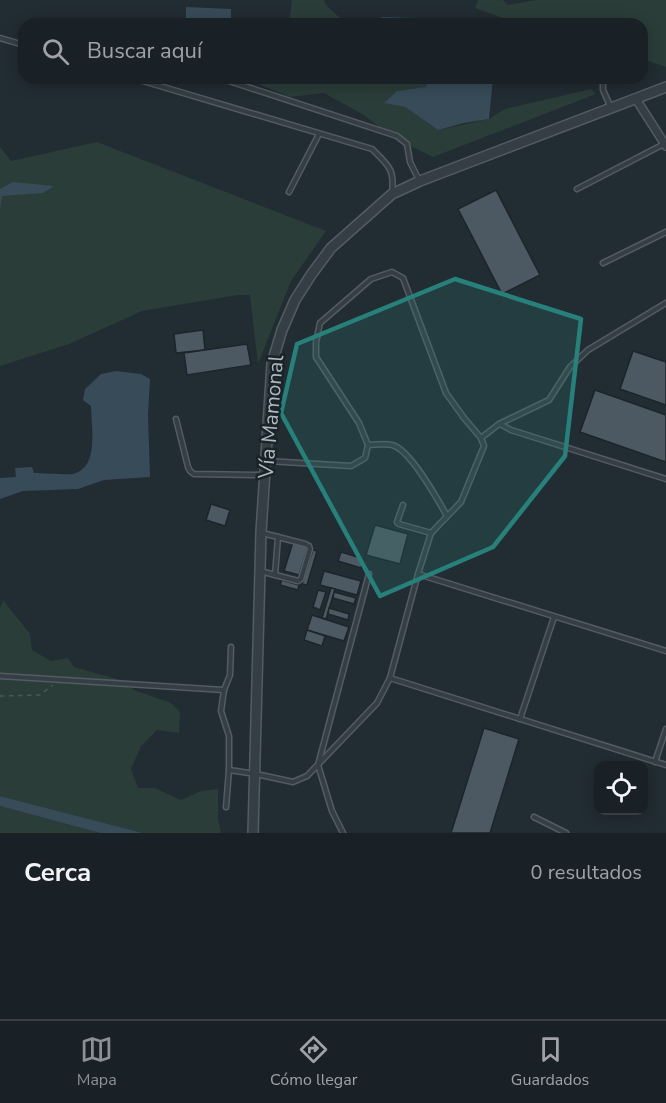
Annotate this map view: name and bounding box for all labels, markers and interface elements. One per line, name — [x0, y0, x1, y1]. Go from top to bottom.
search box — [18, 18, 648, 84]
icon: search — [39, 35, 72, 68]
text: Buscar aquí — [87, 36, 202, 66]
street label: Vía Mamonal — [252, 353, 290, 481]
map controls — [594, 761, 648, 815]
button: locate — [594, 761, 648, 815]
text: Cerca — [24, 855, 91, 890]
text: 0 resultados — [531, 859, 642, 886]
tab: Mapa — [77, 1033, 117, 1091]
tab: Cómo llegar — [270, 1033, 357, 1091]
tab: Guardados — [511, 1033, 589, 1091]

